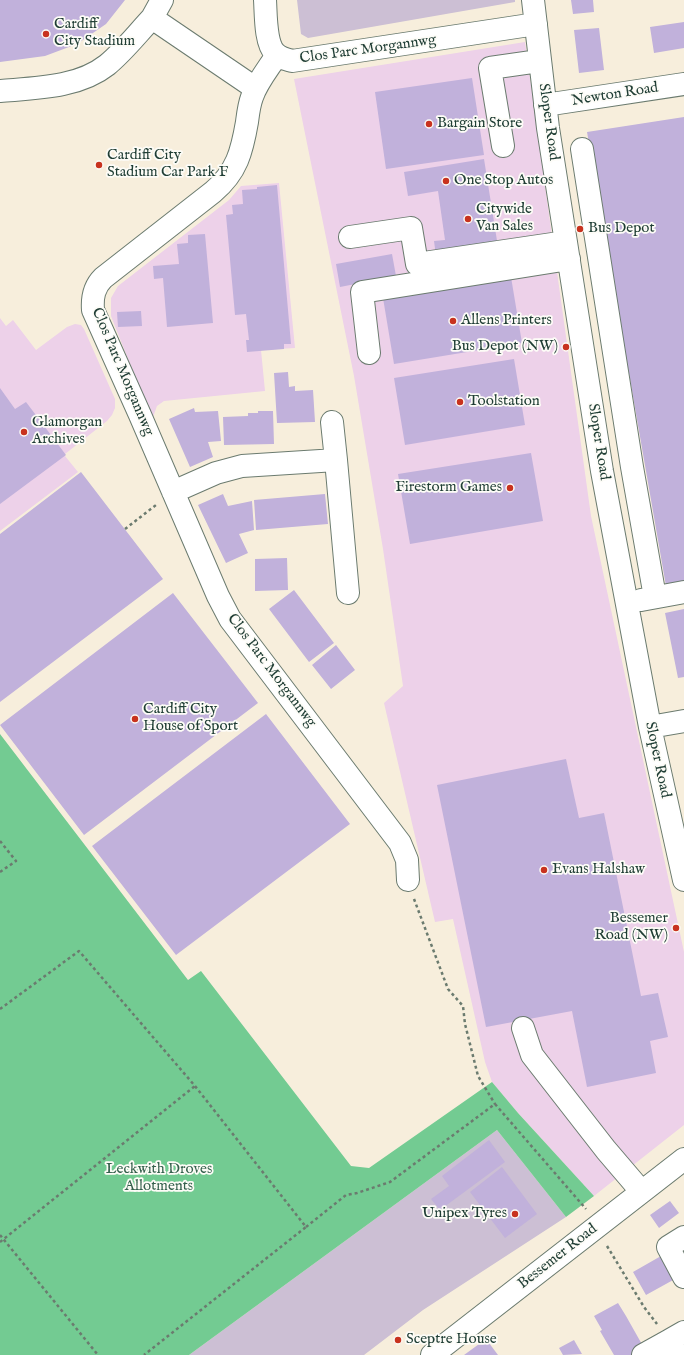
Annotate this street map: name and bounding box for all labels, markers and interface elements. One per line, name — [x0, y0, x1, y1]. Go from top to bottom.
place label: Cardiff City Stadium — [54, 16, 135, 51]
marker: Cardiff City Stadium — [41, 29, 51, 39]
street label: Clos Parc Morgannwg — [299, 32, 437, 68]
street label: Newton Road — [570, 79, 660, 111]
street label: Sloper Road — [534, 82, 562, 162]
place label: Bargain Store — [437, 115, 522, 133]
marker: Bargain Store — [424, 119, 434, 129]
place label: Cardiff City Stadium Car Park F — [107, 147, 228, 182]
marker: Cardiff City Stadium Car Park F — [94, 160, 104, 170]
place label: One Stop Autos — [454, 172, 553, 190]
marker: One Stop Autos — [441, 176, 451, 186]
place label: Citywide Van Sales — [476, 201, 533, 236]
marker: Citywide Van Sales — [463, 214, 473, 224]
place label: Bus Depot — [588, 220, 655, 238]
marker: Bus Depot — [575, 224, 585, 234]
street label: Clos Parc Morgannwg — [87, 305, 157, 439]
place label: Allens Printers — [461, 312, 552, 330]
marker: Allens Printers — [448, 316, 458, 326]
place label: Bus Depot (NW) — [452, 338, 558, 356]
marker: Bus Depot (NW) — [561, 342, 571, 352]
place label: Toolstation — [468, 393, 540, 411]
marker: Toolstation — [455, 397, 465, 407]
street label: Sloper Road — [583, 402, 613, 482]
place label: Glamorgan Archives — [32, 414, 102, 449]
marker: Glamorgan Archives — [19, 427, 29, 437]
place label: Firestorm Games — [395, 479, 502, 497]
marker: Firestorm Games — [505, 483, 515, 493]
street label: Clos Parc Morgannwg — [222, 611, 320, 731]
place label: Cardiff City House of Sport — [143, 701, 238, 736]
marker: Cardiff City House of Sport — [130, 714, 140, 724]
street label: Sloper Road — [640, 720, 674, 800]
place label: Evans Halshaw — [552, 861, 645, 879]
marker: Evans Halshaw — [539, 865, 549, 875]
place label: Bessemer Road (NW) — [594, 910, 668, 945]
marker: Bessemer Road (NW) — [671, 923, 681, 933]
park label: Leckwith Droves Allotments — [106, 1161, 212, 1196]
place label: Unipex Tyres — [422, 1205, 507, 1223]
marker: Unipex Tyres — [510, 1209, 520, 1219]
street label: Bessemer Road — [515, 1221, 601, 1293]
place label: Sceptre House — [406, 1331, 497, 1349]
marker: Sceptre House — [393, 1335, 403, 1345]

